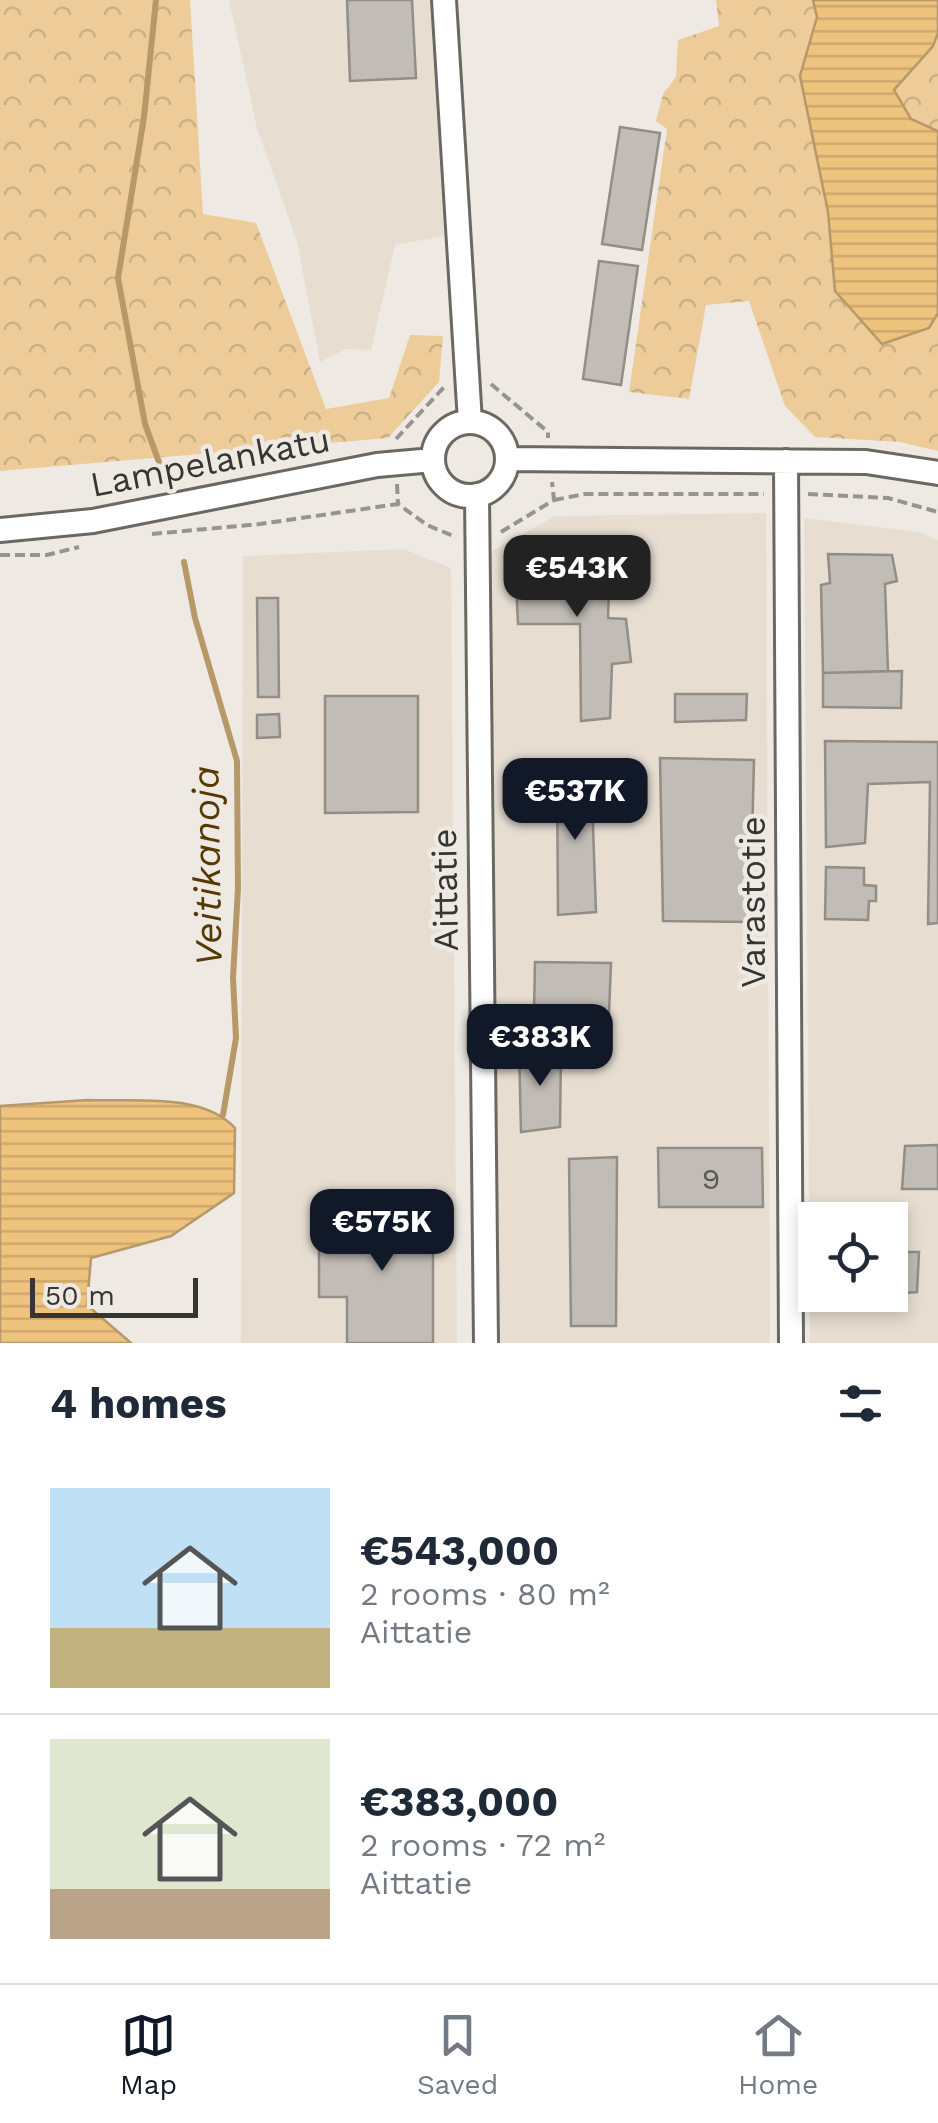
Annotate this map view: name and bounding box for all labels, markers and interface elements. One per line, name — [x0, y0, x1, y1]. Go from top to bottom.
street label: Lampelankatu — [87, 418, 333, 506]
pin: €543K — [507, 535, 647, 620]
text: €543K — [526, 548, 628, 586]
pin: €537K — [505, 758, 645, 843]
water label: Veitikanoja — [183, 765, 231, 967]
text: €537K — [525, 771, 625, 809]
street label: Varastotie — [732, 816, 774, 988]
street label: Aittatie — [423, 828, 467, 952]
pin: €383K — [470, 1004, 610, 1089]
text: €383K — [489, 1017, 591, 1055]
house number: 9 — [702, 1161, 720, 1196]
pin: €575K — [312, 1189, 452, 1274]
text: €575K — [332, 1202, 432, 1240]
map controls — [798, 1202, 908, 1312]
button: locate — [798, 1202, 908, 1312]
scale bar — [30, 1273, 198, 1318]
text: 50 m — [45, 1279, 115, 1312]
icon: filters — [833, 1376, 888, 1431]
text: 4 homes — [50, 1379, 227, 1428]
text: €543,000 — [360, 1526, 559, 1575]
icon: home — [130, 1528, 250, 1648]
text: 2 rooms · 80 m² — [360, 1575, 610, 1613]
text: Aittatie — [360, 1613, 472, 1651]
text: €383,000 — [360, 1777, 558, 1826]
icon: home — [130, 1779, 250, 1899]
text: 2 rooms · 72 m² — [360, 1826, 605, 1864]
text: Aittatie — [360, 1864, 472, 1902]
tab: Map — [120, 2008, 177, 2101]
tab: Saved — [417, 2008, 498, 2101]
tab: Home — [738, 2008, 818, 2101]

